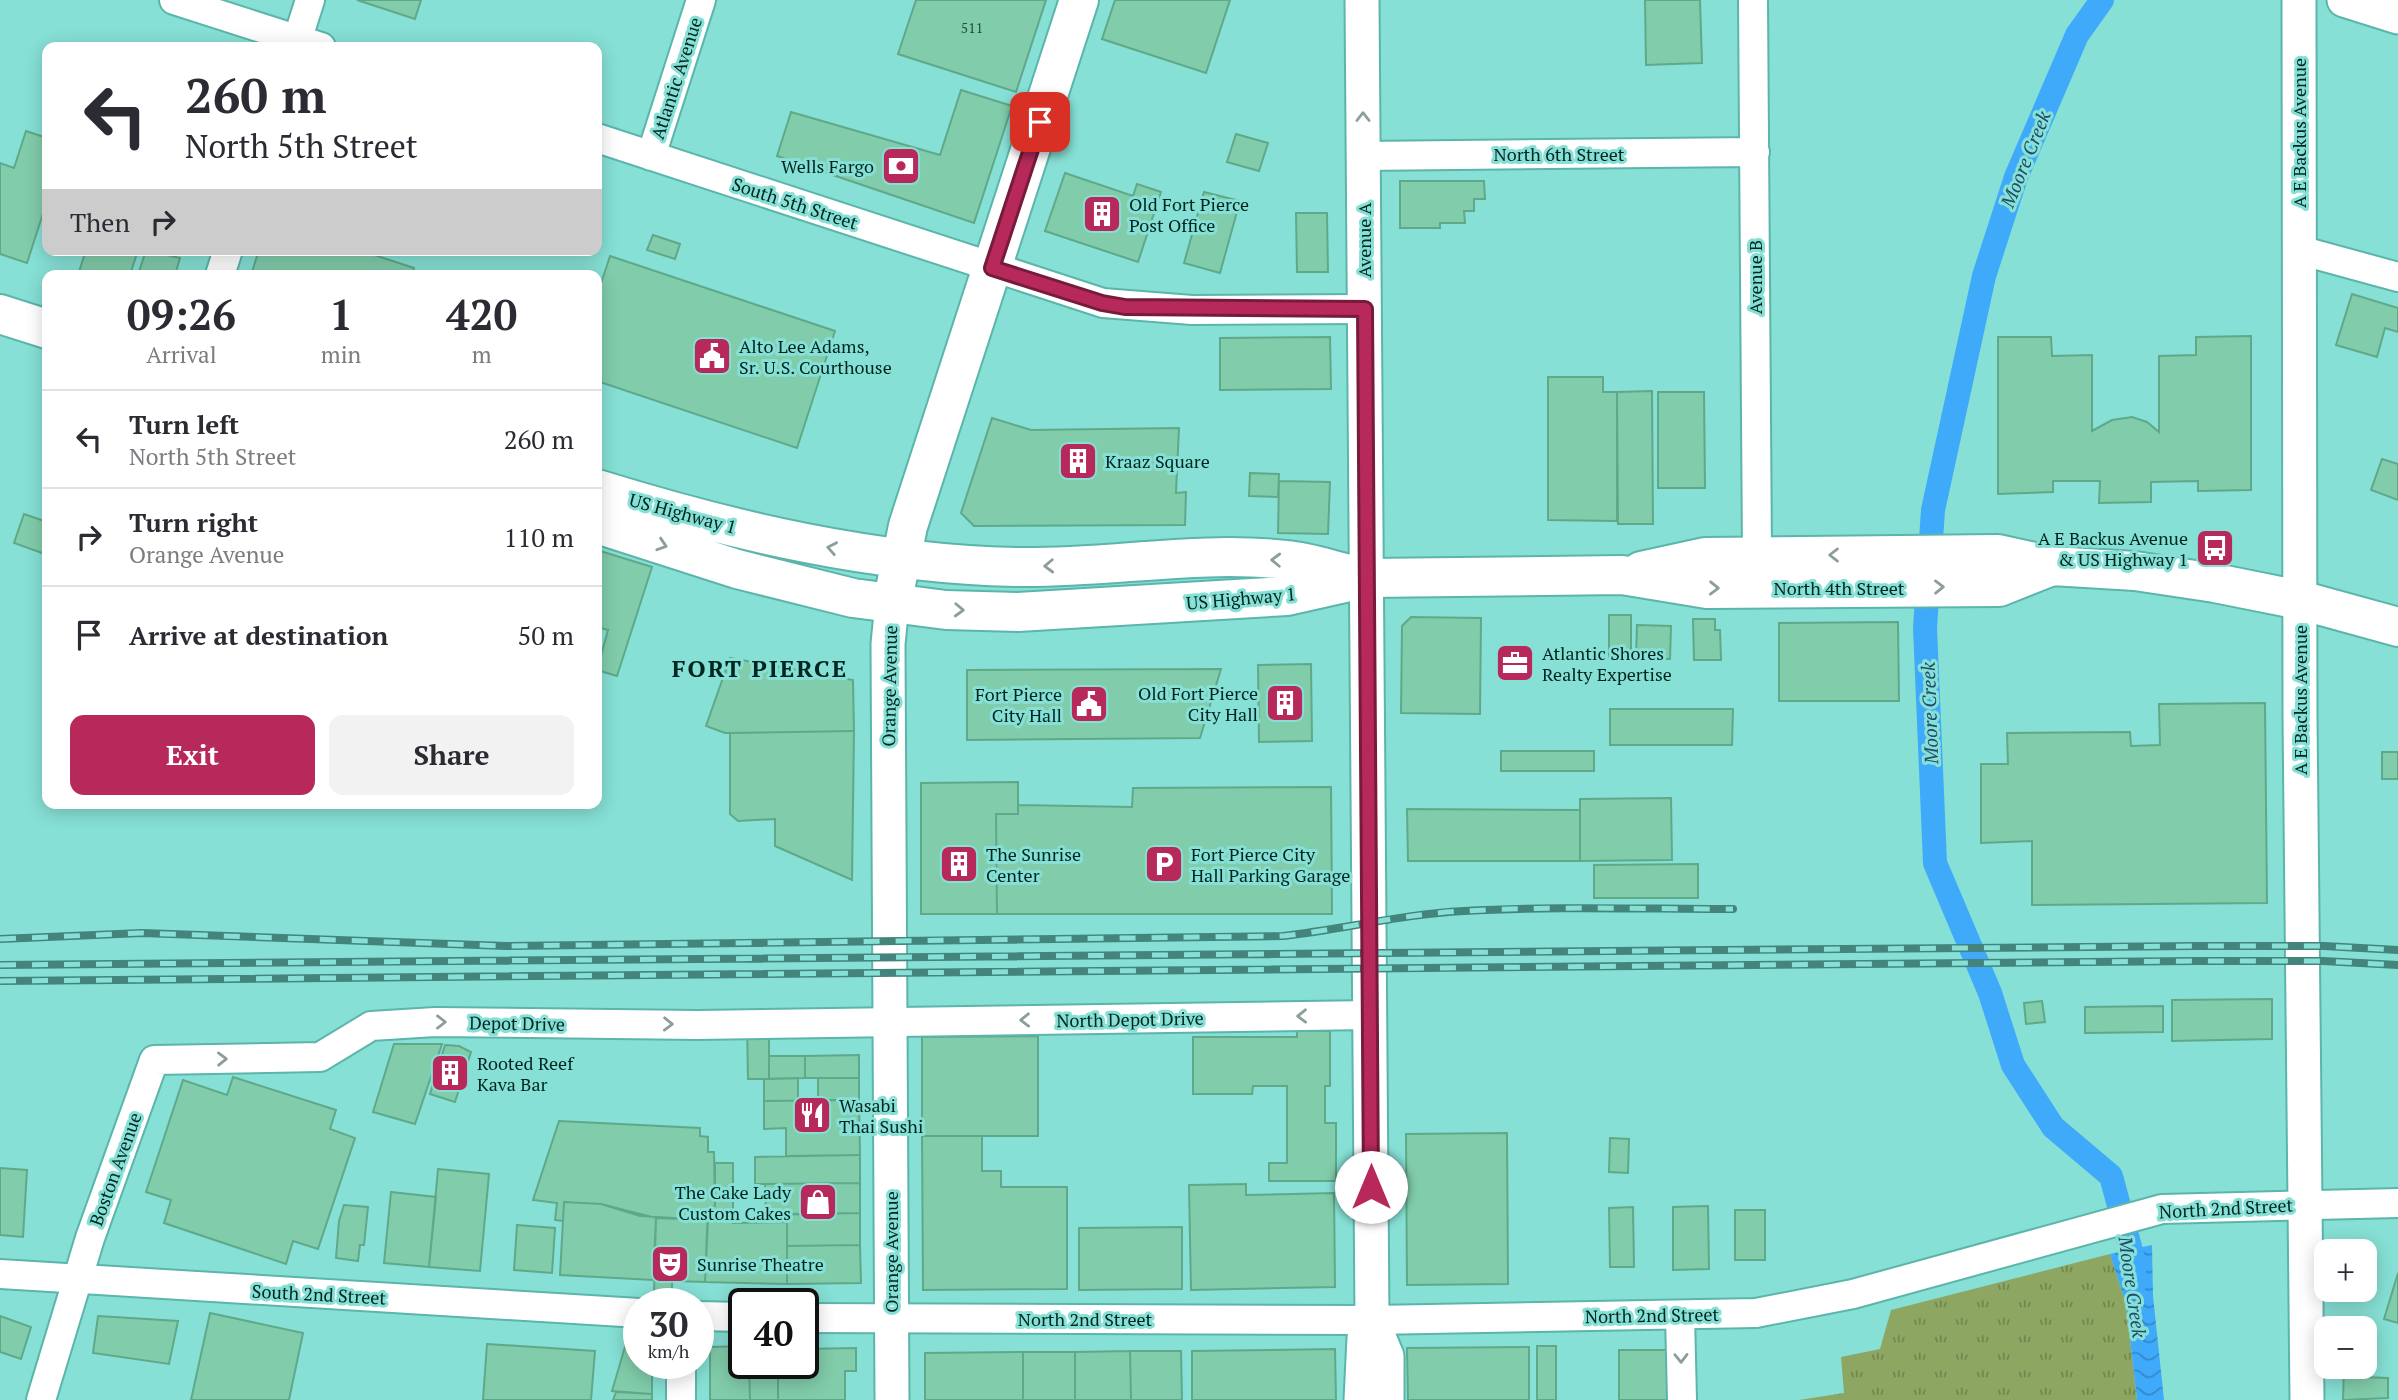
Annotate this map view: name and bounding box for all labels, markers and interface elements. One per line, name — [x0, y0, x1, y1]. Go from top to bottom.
street label: Atlantic Avenue — [645, 14, 707, 142]
house number: 511 — [961, 18, 983, 37]
street label: A E Backus Avenue — [2287, 58, 2311, 208]
text: 260 m — [185, 62, 327, 127]
icon: left — [70, 70, 161, 161]
pin — [1010, 92, 1070, 152]
icon: arrive — [1021, 103, 1059, 141]
water label: Moore Creek — [1994, 106, 2056, 212]
one-way arrow — [1355, 112, 1371, 122]
text: North 5th Street — [185, 125, 418, 167]
street label: North 6th Street — [1494, 142, 1625, 166]
bank icon: Wells Fargo — [880, 145, 922, 187]
place label: Wells Fargo — [781, 154, 874, 178]
street label: South 5th Street — [729, 171, 861, 235]
place label: Old Fort Pierce Post Office — [1129, 192, 1249, 237]
building icon: Old Fort Pierce Post Office — [1081, 193, 1123, 235]
street label: Avenue A — [1352, 202, 1376, 278]
icon: right — [144, 203, 182, 241]
text: Then — [70, 205, 130, 239]
street label: Avenue B — [1743, 240, 1767, 314]
text: 09:26 — [127, 286, 236, 342]
text: 1 — [329, 286, 353, 342]
text: 420 — [446, 286, 517, 342]
place label: Alto Lee Adams, Sr. U.S. Courthouse — [739, 334, 892, 379]
public building icon: Alto Lee Adams, Sr. U.S. Courthouse — [691, 335, 733, 377]
text: Arrival — [146, 339, 217, 370]
text: min — [321, 339, 361, 370]
text: m — [472, 339, 492, 370]
text: Turn left — [129, 407, 239, 441]
icon: left — [70, 420, 108, 458]
text: 260 m — [504, 422, 574, 456]
building icon: Kraaz Square — [1057, 440, 1099, 482]
text: North 5th Street — [129, 441, 296, 472]
place label: Kraaz Square — [1105, 449, 1210, 473]
street label: US Highway 1 — [627, 487, 739, 539]
text: Turn right — [129, 505, 258, 539]
icon: right — [70, 518, 108, 556]
text: 110 m — [504, 520, 574, 554]
place label: A E Backus Avenue & US Highway 1 — [2038, 526, 2188, 571]
bus stop icon: A E Backus Avenue & US Highway 1 — [2194, 527, 2236, 569]
one-way arrow — [655, 537, 667, 551]
text: Orange Avenue — [129, 539, 284, 570]
one-way arrow — [826, 541, 838, 556]
one-way arrow — [1828, 547, 1838, 563]
one-way arrow — [1270, 552, 1281, 568]
one-way arrow — [1043, 559, 1054, 574]
street label: North 4th Street — [1774, 576, 1905, 600]
one-way arrow — [1709, 580, 1720, 596]
one-way arrow — [1934, 580, 1945, 595]
street label: US Highway 1 — [1185, 581, 1297, 615]
one-way arrow — [955, 602, 965, 618]
icon: arrive — [70, 616, 108, 654]
text: Arrive at destination — [129, 618, 388, 652]
text: 50 m — [518, 618, 574, 652]
street label: Orange Avenue — [876, 625, 902, 747]
street label: A E Backus Avenue — [2288, 625, 2312, 775]
place label: Atlantic Shores Realty Expertise — [1542, 641, 1672, 686]
office icon: Atlantic Shores Realty Expertise — [1494, 642, 1536, 684]
district label: FORT PIERCE — [672, 652, 848, 684]
water label: Moore Creek — [1915, 661, 1943, 765]
place label: Old Fort Pierce City Hall — [1138, 681, 1258, 726]
place label: Fort Pierce City Hall — [975, 682, 1062, 727]
building icon: Old Fort Pierce City Hall — [1264, 682, 1306, 724]
public building icon: Fort Pierce City Hall — [1068, 683, 1110, 725]
button: Exit — [70, 715, 315, 795]
button: Share — [329, 715, 574, 795]
place label: The Sunrise Center — [986, 842, 1081, 887]
place label: Fort Pierce City Hall Parking Garage — [1191, 842, 1350, 887]
building icon: The Sunrise Center — [938, 843, 980, 885]
parking icon: Fort Pierce City Hall Parking Garage — [1143, 843, 1185, 885]
street label: North Depot Drive — [1056, 1006, 1204, 1032]
one-way arrow — [1296, 1008, 1306, 1024]
street label: Depot Drive — [469, 1010, 565, 1036]
one-way arrow — [1019, 1012, 1030, 1028]
one-way arrow — [436, 1014, 447, 1030]
one-way arrow — [663, 1017, 674, 1032]
one-way arrow — [218, 1051, 228, 1067]
place label: Rooted Reef Kava Bar — [477, 1051, 575, 1096]
building icon: Rooted Reef Kava Bar — [429, 1052, 471, 1094]
place label: Wasabi Thai Sushi — [839, 1093, 923, 1138]
restaurant icon: Wasabi Thai Sushi — [791, 1094, 833, 1136]
street label: Boston Avenue — [83, 1109, 147, 1229]
position arrow — [1334, 1150, 1408, 1224]
place label: The Cake Lady Custom Cakes — [675, 1180, 792, 1225]
shop icon: The Cake Lady Custom Cakes — [797, 1181, 839, 1223]
street label: Orange Avenue — [879, 1191, 903, 1313]
street label: North 2nd Street — [2158, 1192, 2294, 1223]
water label: Moore Creek — [2113, 1234, 2153, 1340]
map controls — [2314, 1239, 2377, 1379]
button: + — [2314, 1239, 2377, 1302]
theatre icon: Sunrise Theatre — [649, 1243, 691, 1285]
place label: Sunrise Theatre — [697, 1252, 824, 1276]
street label: South 2nd Street — [251, 1279, 387, 1310]
speed limit sign: 40 — [728, 1288, 819, 1379]
text: 30 — [649, 1301, 688, 1347]
street label: North 2nd Street — [1585, 1302, 1720, 1328]
street label: North 2nd Street — [1018, 1307, 1152, 1331]
button: − — [2314, 1316, 2377, 1379]
text: km/h — [648, 1339, 689, 1363]
one-way arrow — [1673, 1353, 1689, 1363]

